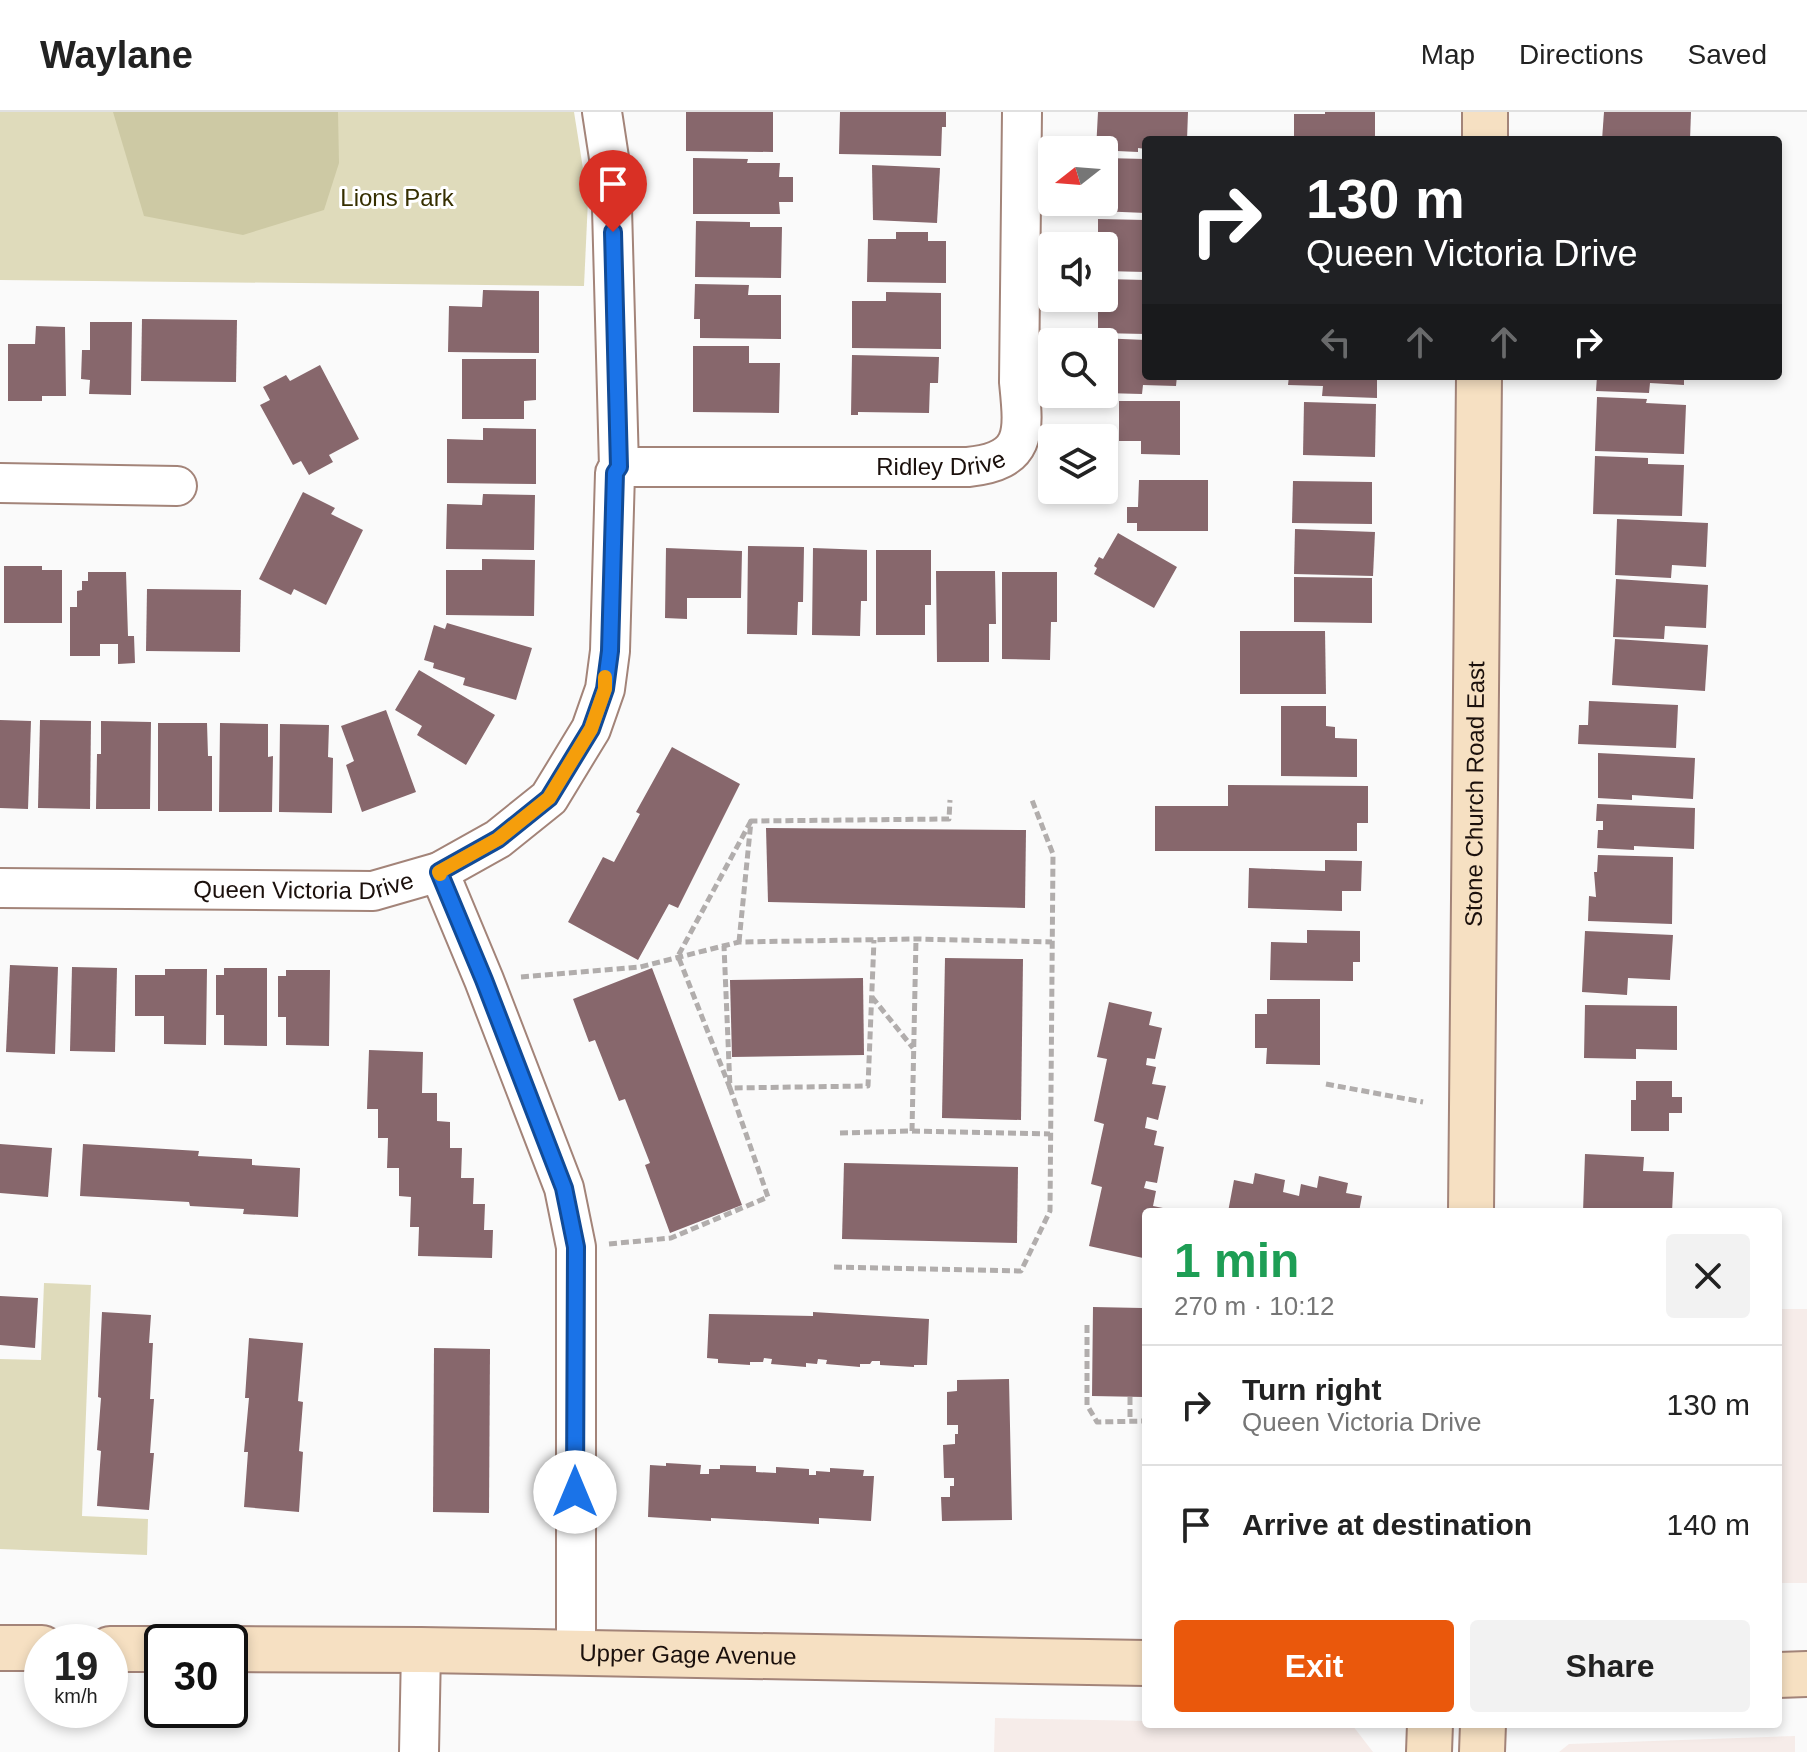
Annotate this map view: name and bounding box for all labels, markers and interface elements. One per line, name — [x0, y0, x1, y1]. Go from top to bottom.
text: Waylane — [40, 34, 193, 76]
text: Map — [1421, 39, 1475, 70]
text: Directions — [1519, 39, 1644, 70]
text: Saved — [1688, 39, 1767, 70]
north arrow — [1038, 136, 1118, 216]
map controls — [1038, 136, 1118, 504]
pin — [579, 150, 647, 232]
icon: arrive — [591, 162, 635, 206]
text: 130 m — [1306, 167, 1465, 230]
icon: right — [1174, 168, 1278, 272]
park label: Lions Park — [340, 184, 455, 211]
button: sound — [1038, 232, 1118, 312]
text: Queen Victoria Drive — [1306, 233, 1638, 274]
icon: left — [1314, 320, 1358, 364]
icon: ahead — [1398, 320, 1442, 364]
icon: ahead — [1482, 320, 1526, 364]
icon: right — [1566, 320, 1610, 364]
button: search — [1038, 328, 1118, 408]
button: layers — [1038, 424, 1118, 504]
street label: Ridley Drive — [876, 445, 1010, 480]
street label: Stone Church Road East — [1460, 661, 1489, 927]
street label: Queen Victoria Drive — [193, 866, 417, 904]
text: 1 min — [1174, 1234, 1299, 1287]
button: close — [1666, 1234, 1750, 1318]
text: 270 m · 10:12 — [1174, 1291, 1334, 1321]
text: Turn right — [1242, 1373, 1381, 1406]
icon: right — [1174, 1383, 1218, 1427]
text: 130 m — [1667, 1388, 1750, 1421]
text: Queen Victoria Drive — [1242, 1407, 1481, 1437]
position arrow — [533, 1450, 617, 1534]
icon: arrive — [1174, 1503, 1218, 1547]
text: Arrive at destination — [1242, 1508, 1532, 1541]
text: 140 m — [1667, 1508, 1750, 1541]
button: Exit — [1174, 1620, 1454, 1712]
button: Share — [1470, 1620, 1750, 1712]
speed limit sign: 30 — [144, 1624, 248, 1728]
street label: Upper Gage Avenue — [579, 1639, 797, 1670]
text: 19 — [54, 1644, 98, 1688]
text: km/h — [54, 1685, 98, 1707]

